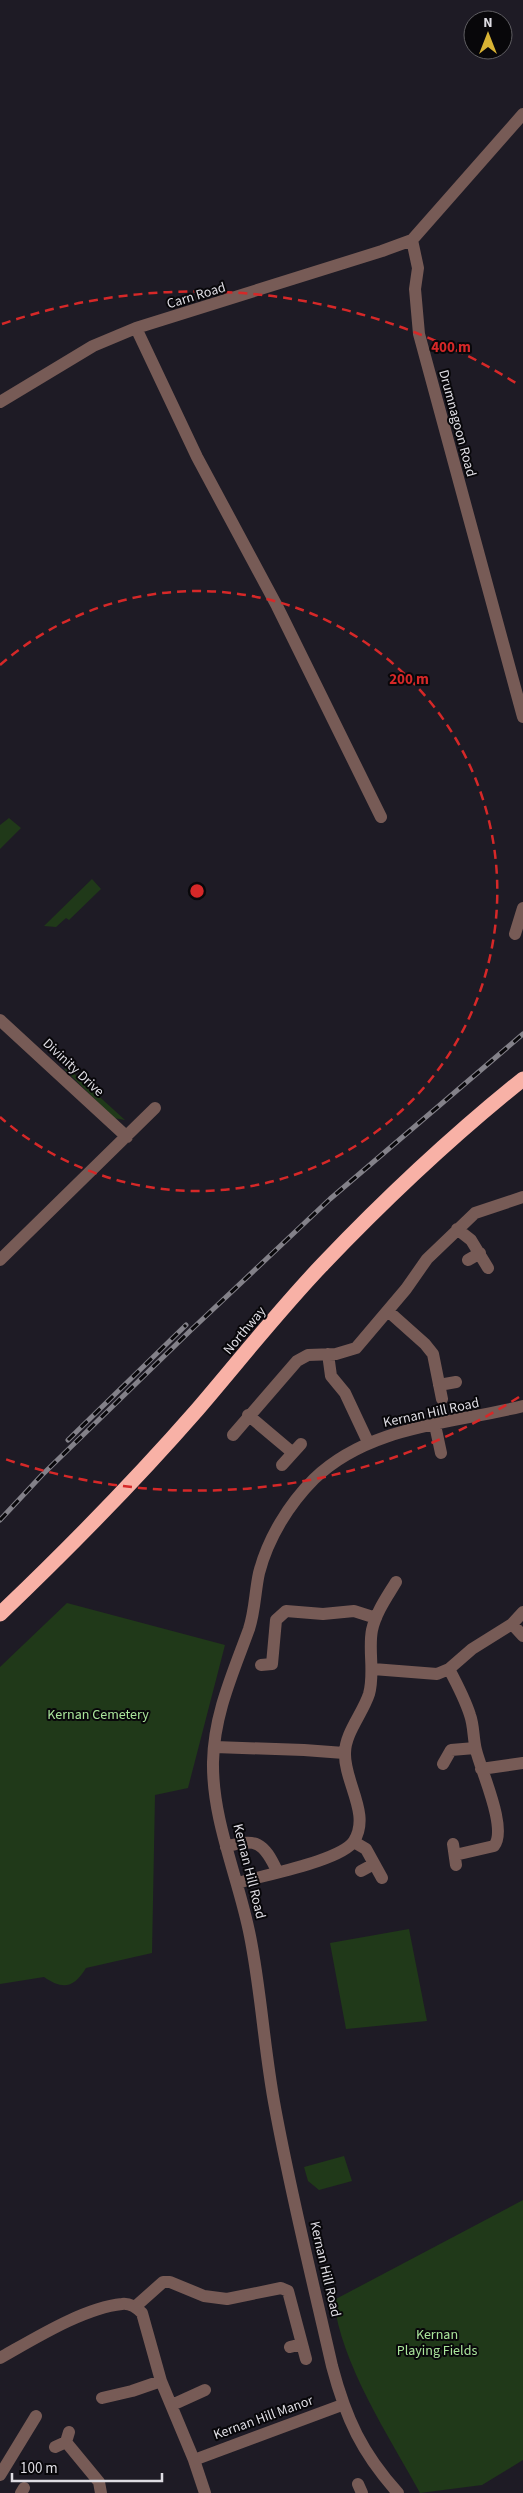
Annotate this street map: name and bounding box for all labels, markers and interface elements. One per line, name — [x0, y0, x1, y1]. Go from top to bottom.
north arrow — [463, 10, 513, 60]
text: N — [483, 13, 493, 33]
street label: Carn Road — [164, 278, 228, 314]
text: 400 m — [431, 337, 471, 358]
street label: Drumnagoon Road — [433, 368, 481, 479]
text: 200 m — [389, 669, 429, 690]
centre of rings — [188, 882, 206, 900]
street label: Divinity Drive — [38, 1034, 109, 1102]
street label: Northway — [219, 1302, 271, 1359]
street label: Kernan Hill Road — [381, 1393, 481, 1433]
park label: Kernan Cemetery — [47, 1705, 149, 1725]
street label: Kernan Hill Road — [228, 1821, 271, 1921]
street label: Kernan Hill Road — [304, 2219, 346, 2319]
park label: Kernan Playing Fields — [397, 2325, 477, 2361]
street label: Kernan Hill Manor — [211, 2391, 316, 2445]
scale bar — [12, 2450, 162, 2482]
text: 100 m — [20, 2458, 58, 2479]

